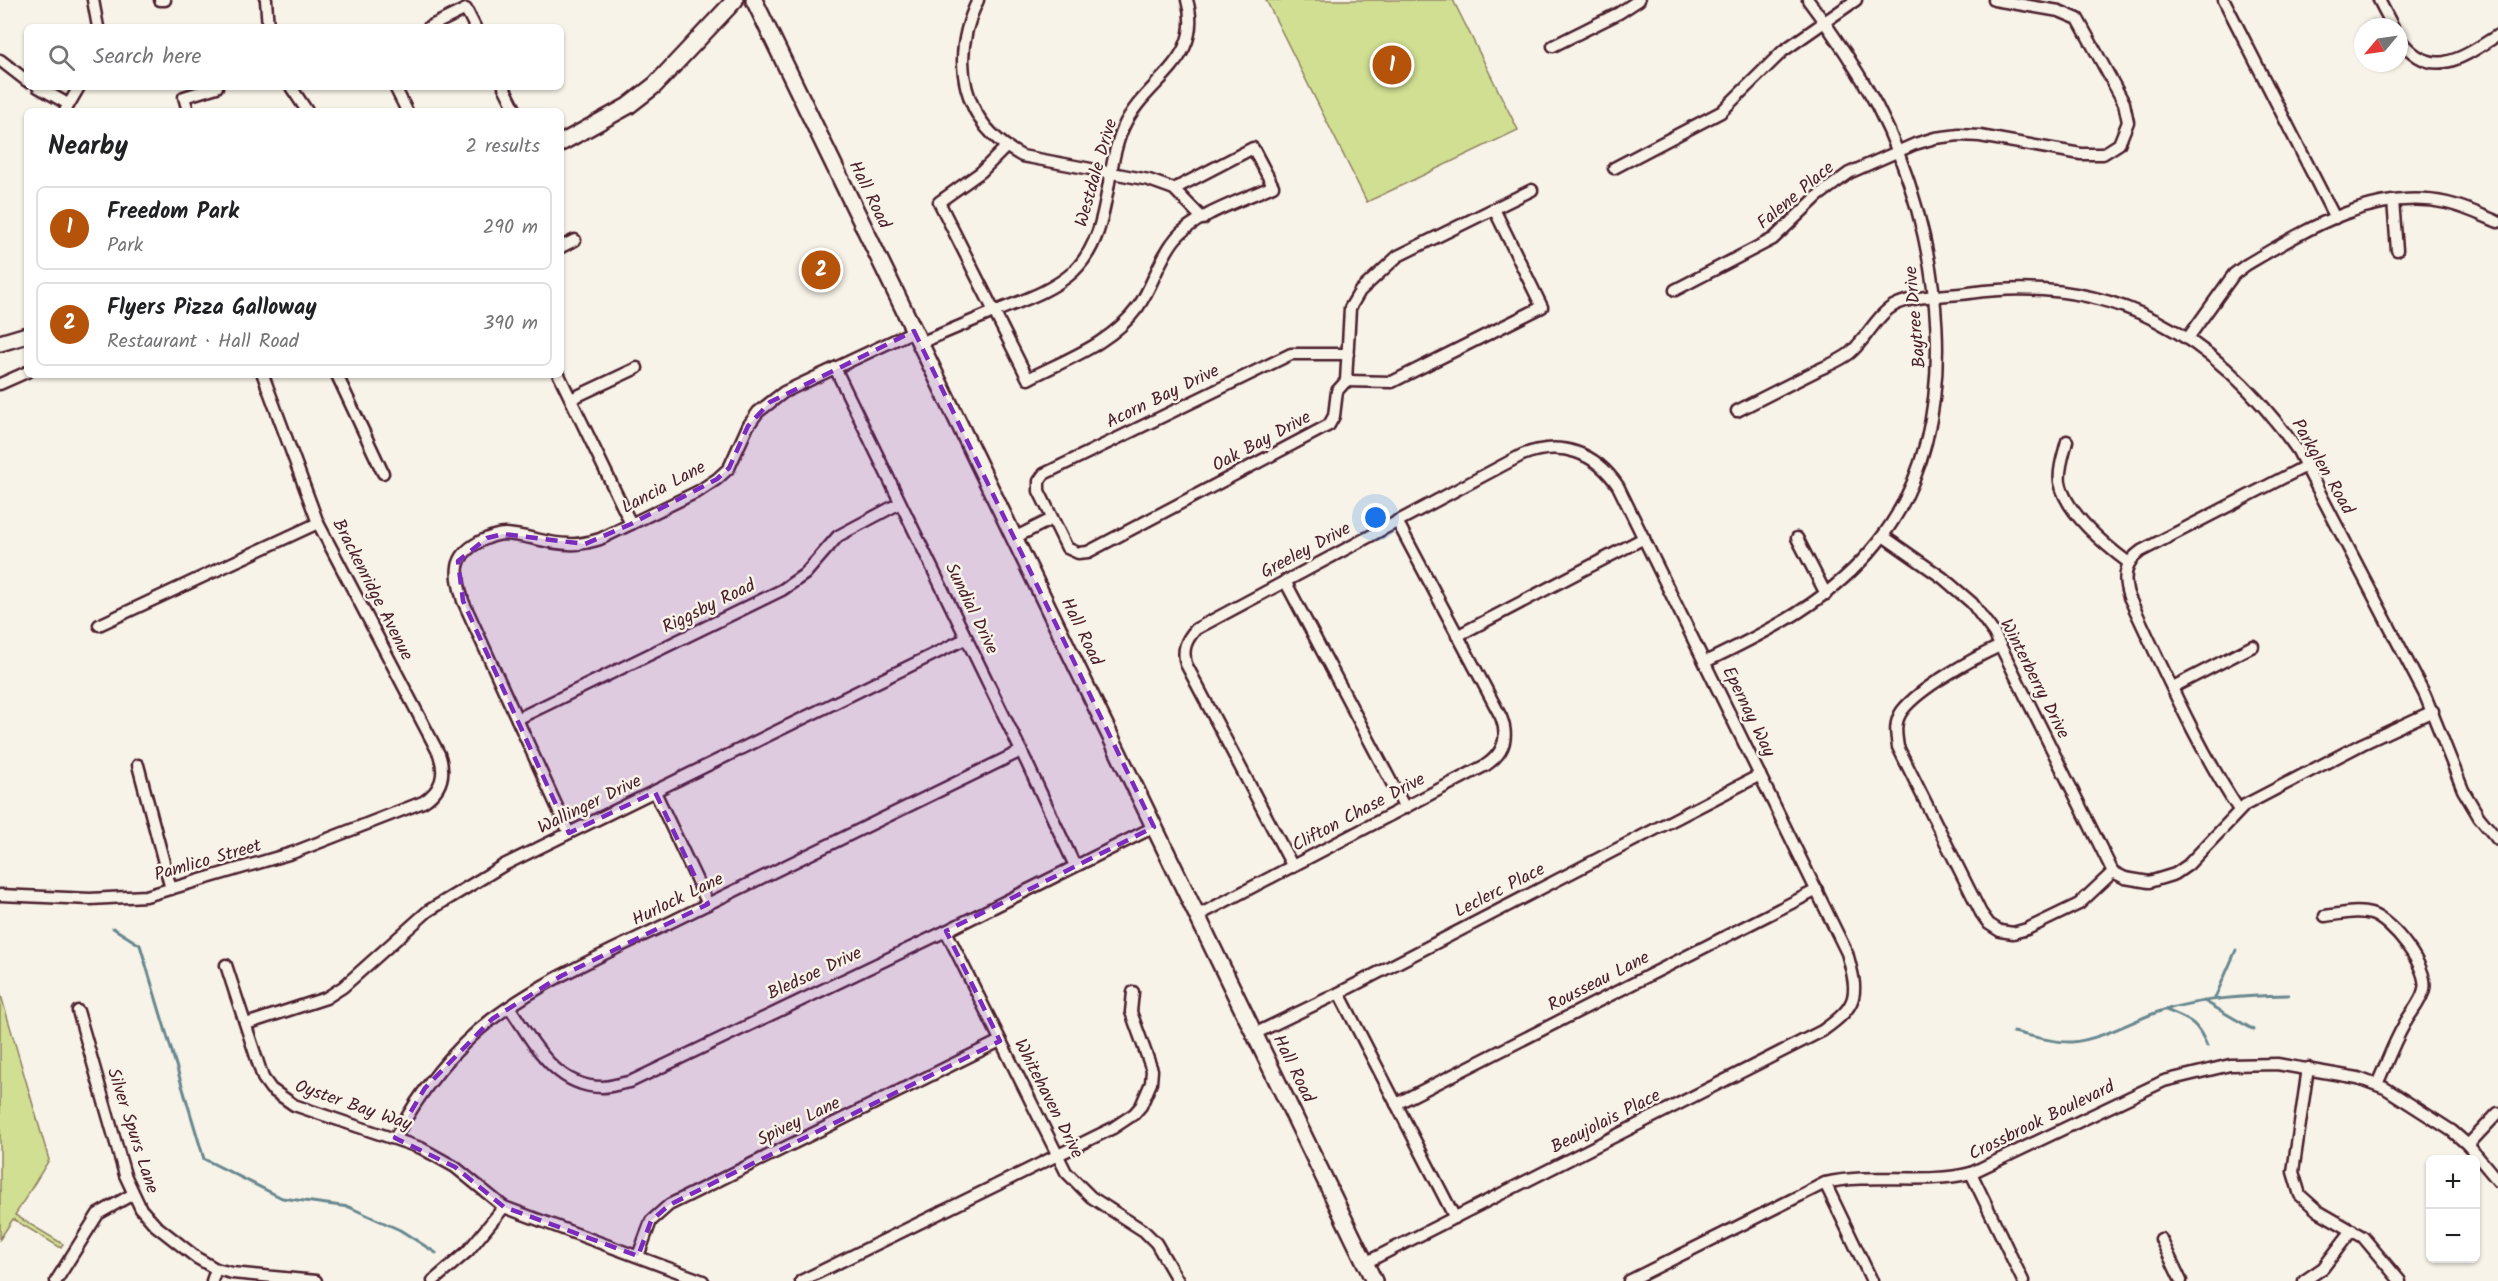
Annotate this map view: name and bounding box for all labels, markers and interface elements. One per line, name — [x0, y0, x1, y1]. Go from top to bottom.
north arrow — [2354, 18, 2408, 72]
search box — [24, 24, 564, 90]
text: Search here — [93, 40, 201, 75]
icon: search — [45, 41, 78, 74]
pin: 1 — [1372, 42, 1412, 88]
street label: Westdale Drive — [1068, 115, 1126, 231]
text: Nearby — [48, 126, 128, 168]
text: 2 results — [465, 131, 540, 163]
street label: Falene Place — [1751, 155, 1841, 237]
street label: Hall Road — [840, 156, 898, 235]
text: Freedom Park — [107, 195, 239, 230]
text: 1 — [66, 212, 73, 244]
text: 290 m — [483, 212, 538, 244]
text: Park — [107, 230, 143, 262]
pin: 2 — [802, 248, 840, 292]
street label: Baytree Drive — [1897, 265, 1935, 369]
text: Flyers Pizza Galloway — [107, 291, 317, 326]
text: 2 — [64, 308, 75, 340]
text: 390 m — [483, 308, 538, 340]
text: Restaurant · Hall Road — [107, 326, 299, 358]
street label: Acorn Bay Drive — [1101, 357, 1225, 437]
street label: Oak Bay Drive — [1207, 404, 1317, 480]
street label: Parkglen Road — [2283, 414, 2362, 521]
street label: Lancia Lane — [617, 454, 711, 522]
your location — [1361, 503, 1390, 532]
street label: Brackenridge Avenue — [324, 514, 420, 666]
street label: Greeley Drive — [1256, 515, 1356, 587]
street label: Sundial Drive — [936, 558, 1006, 660]
street label: Riggsby Road — [657, 571, 762, 642]
street label: Hall Road — [1052, 593, 1110, 672]
street label: Winterberry Drive — [1991, 614, 2077, 744]
street label: Epernay Way — [1714, 662, 1783, 763]
street label: Clifton Chase Drive — [1287, 766, 1431, 860]
street label: Wallinger Drive — [533, 767, 647, 843]
street label: Pamlico Street — [151, 832, 266, 890]
street label: Leclerc Place — [1450, 856, 1550, 926]
street label: Hurlock Lane — [627, 865, 729, 935]
street label: Bledsoe Drive — [763, 939, 867, 1009]
street label: Rousseau Lane — [1543, 944, 1655, 1020]
street label: Hall Road — [1264, 1030, 1322, 1109]
street label: Whitehaven Drive — [1005, 1034, 1091, 1164]
street label: Silver Spurs Lane — [98, 1064, 166, 1198]
street label: Oyster Bay Way — [291, 1072, 416, 1140]
street label: Crossbrook Boulevard — [1964, 1073, 2121, 1169]
street label: Beaujolais Place — [1546, 1082, 1666, 1162]
street label: Spivey Lane — [752, 1089, 846, 1155]
map controls — [2426, 1155, 2480, 1263]
button: + — [2426, 1155, 2480, 1209]
button: − — [2426, 1209, 2480, 1263]

